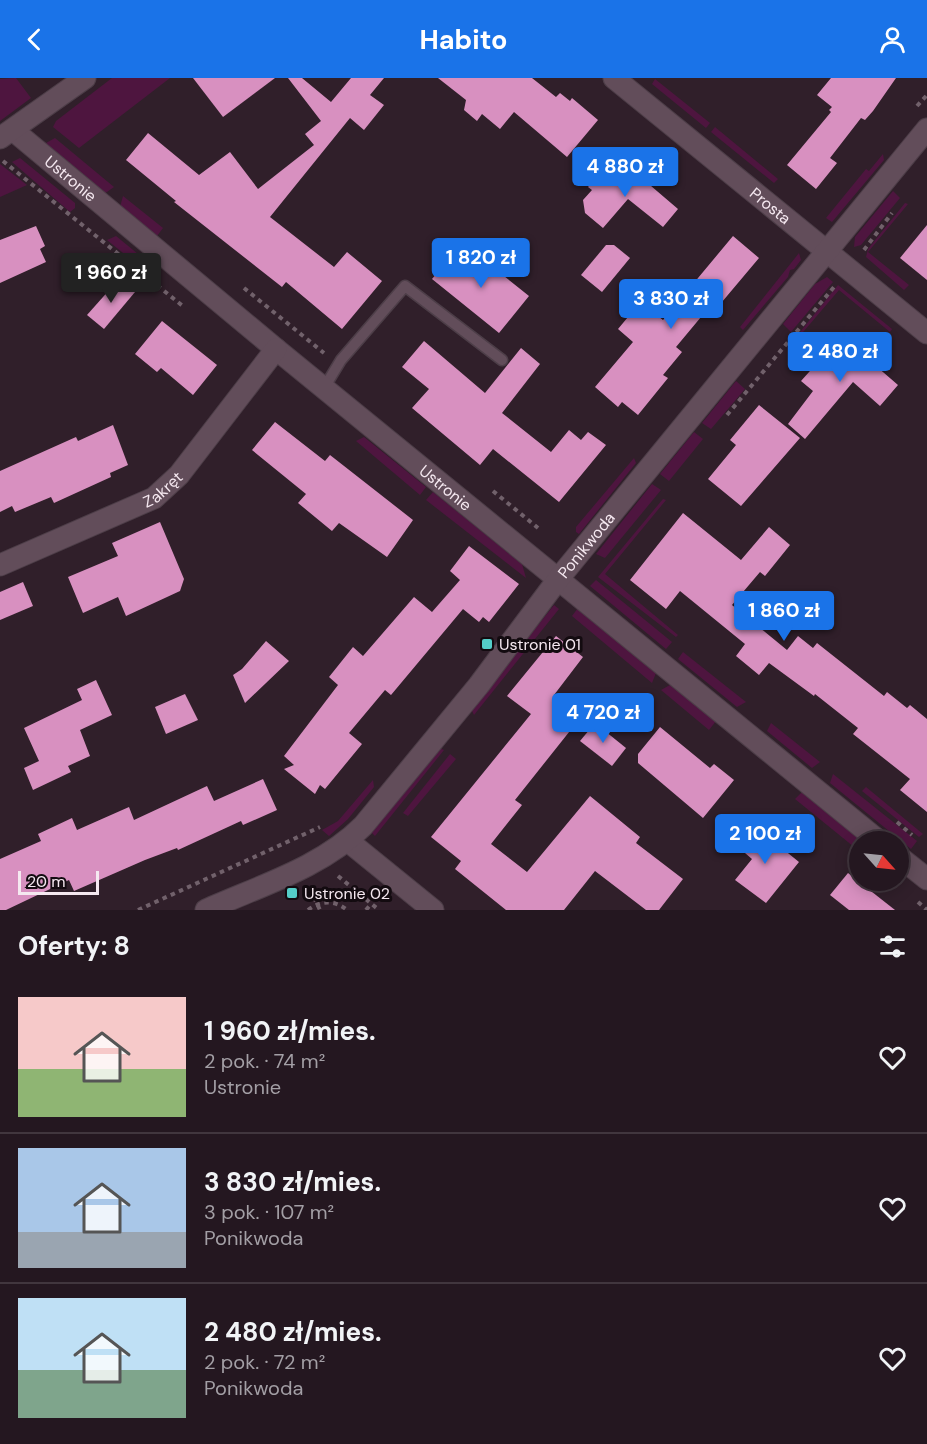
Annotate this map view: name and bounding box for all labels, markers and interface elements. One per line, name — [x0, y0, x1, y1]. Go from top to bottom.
text: Habito — [420, 22, 508, 57]
icon: back — [18, 23, 51, 56]
icon: person — [876, 23, 909, 56]
pin: 4 880 zł — [563, 147, 687, 198]
street label: Ustronie — [40, 151, 101, 206]
text: 4 880 zł — [586, 153, 664, 179]
street label: Prosta — [746, 183, 795, 229]
pin: 1 820 zł — [419, 238, 543, 289]
text: 1 820 zł — [446, 244, 516, 270]
pin: 1 960 zł — [49, 253, 173, 304]
text: 1 960 zł — [75, 259, 147, 285]
pin: 3 830 zł — [609, 279, 733, 330]
text: 3 830 zł — [633, 285, 709, 311]
pin: 2 480 zł — [778, 332, 902, 383]
text: 2 480 zł — [802, 338, 878, 364]
street label: Ustronie — [415, 460, 476, 515]
street label: Zakręt — [140, 466, 187, 512]
street label: Ponikwoda — [553, 508, 619, 582]
pin: 1 860 zł — [722, 591, 846, 642]
text: 1 860 zł — [748, 597, 820, 623]
place label: Ustronie 01 — [499, 634, 581, 655]
marker: Ustronie 01 — [480, 637, 494, 651]
pin: 4 720 zł — [541, 693, 665, 744]
text: 4 720 zł — [566, 699, 640, 725]
pin: 2 100 zł — [703, 814, 827, 865]
text: 2 100 zł — [729, 820, 801, 846]
north arrow — [849, 831, 909, 891]
map controls — [849, 831, 909, 891]
scale bar — [18, 868, 99, 896]
text: 20 m — [27, 871, 66, 892]
place label: Ustronie 02 — [304, 883, 390, 904]
marker: Ustronie 02 — [285, 886, 299, 900]
text: Oferty: 8 — [18, 929, 130, 963]
icon: filters — [876, 930, 909, 963]
text: 1 960 zł/mies. — [204, 1014, 376, 1048]
icon: home — [66, 1021, 138, 1093]
icon: heart — [876, 1041, 909, 1074]
text: 2 pok. · 74 m² — [204, 1048, 325, 1074]
text: Ustronie — [204, 1074, 281, 1100]
text: 3 830 zł/mies. — [204, 1165, 381, 1199]
icon: home — [66, 1172, 138, 1244]
icon: heart — [876, 1192, 909, 1225]
text: 3 pok. · 107 m² — [204, 1199, 334, 1225]
text: Ponikwoda — [204, 1225, 303, 1251]
text: 2 480 zł/mies. — [204, 1315, 382, 1349]
icon: home — [66, 1322, 138, 1394]
icon: heart — [876, 1342, 909, 1375]
text: 2 pok. · 72 m² — [204, 1349, 325, 1375]
text: Ponikwoda — [204, 1375, 303, 1401]

